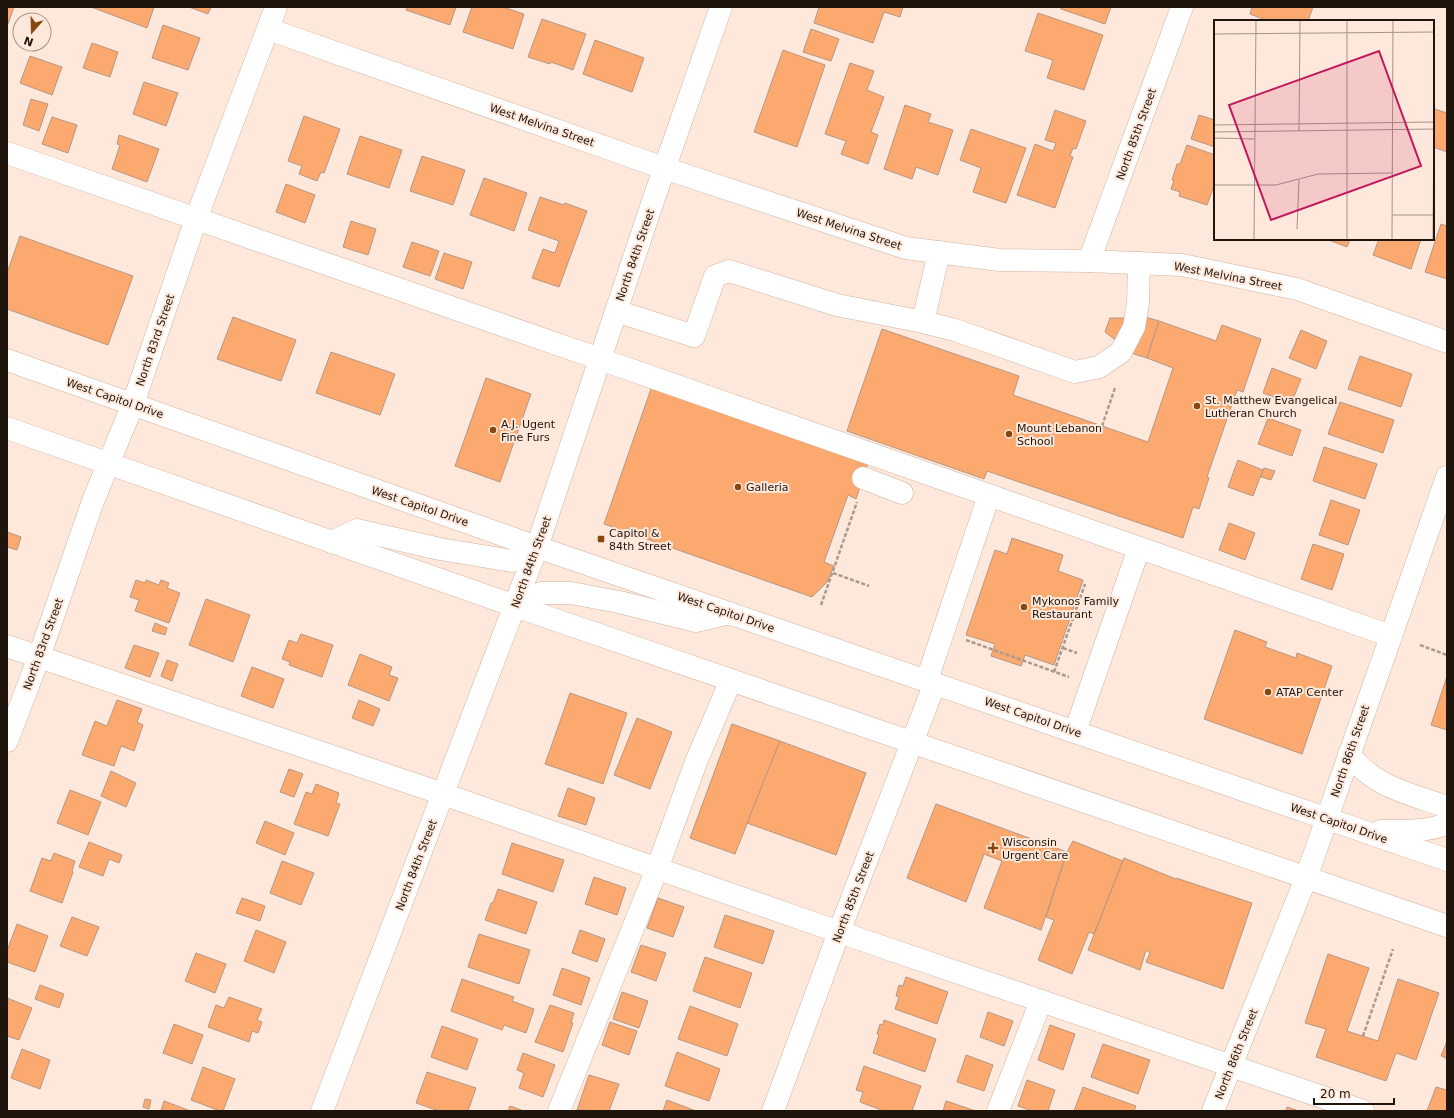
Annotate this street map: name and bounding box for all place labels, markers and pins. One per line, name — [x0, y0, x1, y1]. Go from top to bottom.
place label: St. Matthew Evangelical Lutheran Church — [1205, 394, 1337, 420]
marker: St. Matthew Evangelical Lutheran Church — [1192, 401, 1202, 411]
place label: A.J. Ugent Fine Furs — [501, 418, 556, 444]
place label: Mount Lebanon School — [1017, 422, 1102, 448]
marker: A.J. Ugent Fine Furs — [488, 425, 498, 435]
marker: Mount Lebanon School — [1004, 429, 1014, 439]
place label: Galleria — [746, 481, 788, 494]
marker: Galleria — [733, 482, 743, 492]
place label: Capitol & 84th Street — [609, 527, 672, 553]
marker: Capitol & 84th Street — [596, 534, 606, 544]
place label: Mykonos Family Restaurant — [1032, 595, 1120, 621]
marker: Mykonos Family Restaurant — [1019, 602, 1029, 612]
place label: ATAP Center — [1276, 686, 1344, 699]
marker: ATAP Center — [1263, 687, 1273, 697]
place label: Wisconsin Urgent Care — [1002, 836, 1069, 862]
marker: Wisconsin Urgent Care — [987, 842, 999, 854]

